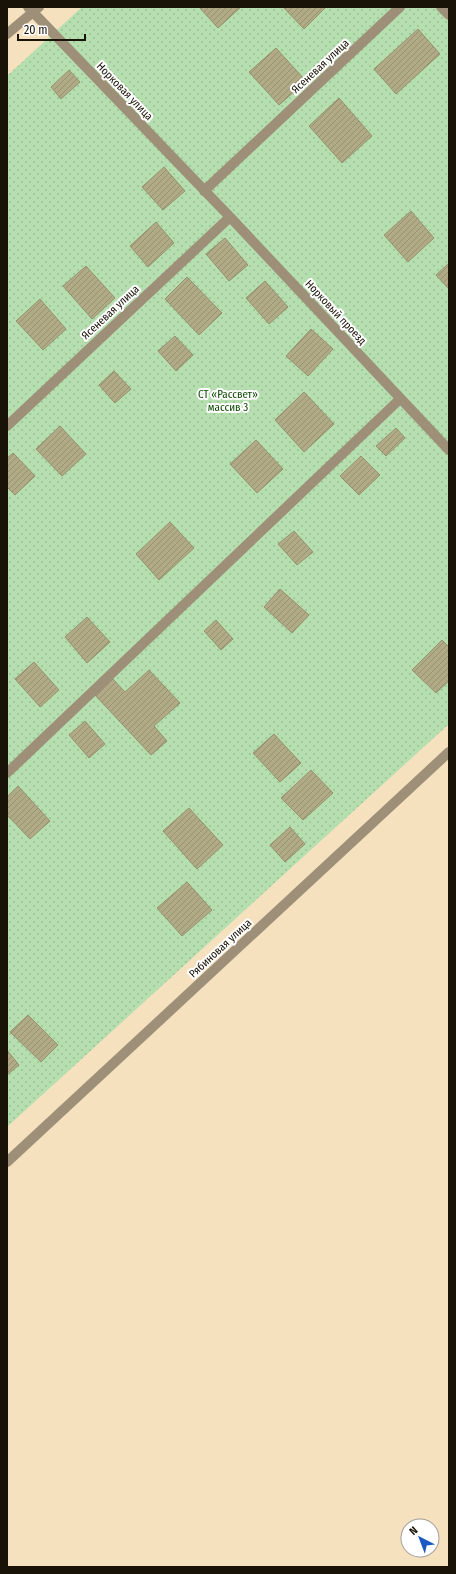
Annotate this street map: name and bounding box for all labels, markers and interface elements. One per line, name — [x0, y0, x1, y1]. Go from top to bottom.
scale bar — [18, 16, 85, 42]
text: 20 m — [24, 23, 48, 37]
street label: Ясеневая улица — [289, 36, 352, 96]
street label: Норковая улица — [94, 60, 156, 123]
street label: Норковый проезд — [302, 277, 369, 348]
street label: Ясеневая улица — [79, 282, 142, 342]
park label: СТ «Рассвет» массив 3 — [198, 388, 258, 414]
street label: Рябиновая улица — [186, 916, 254, 981]
north arrow — [400, 1518, 440, 1558]
text: N — [407, 1524, 420, 1538]

